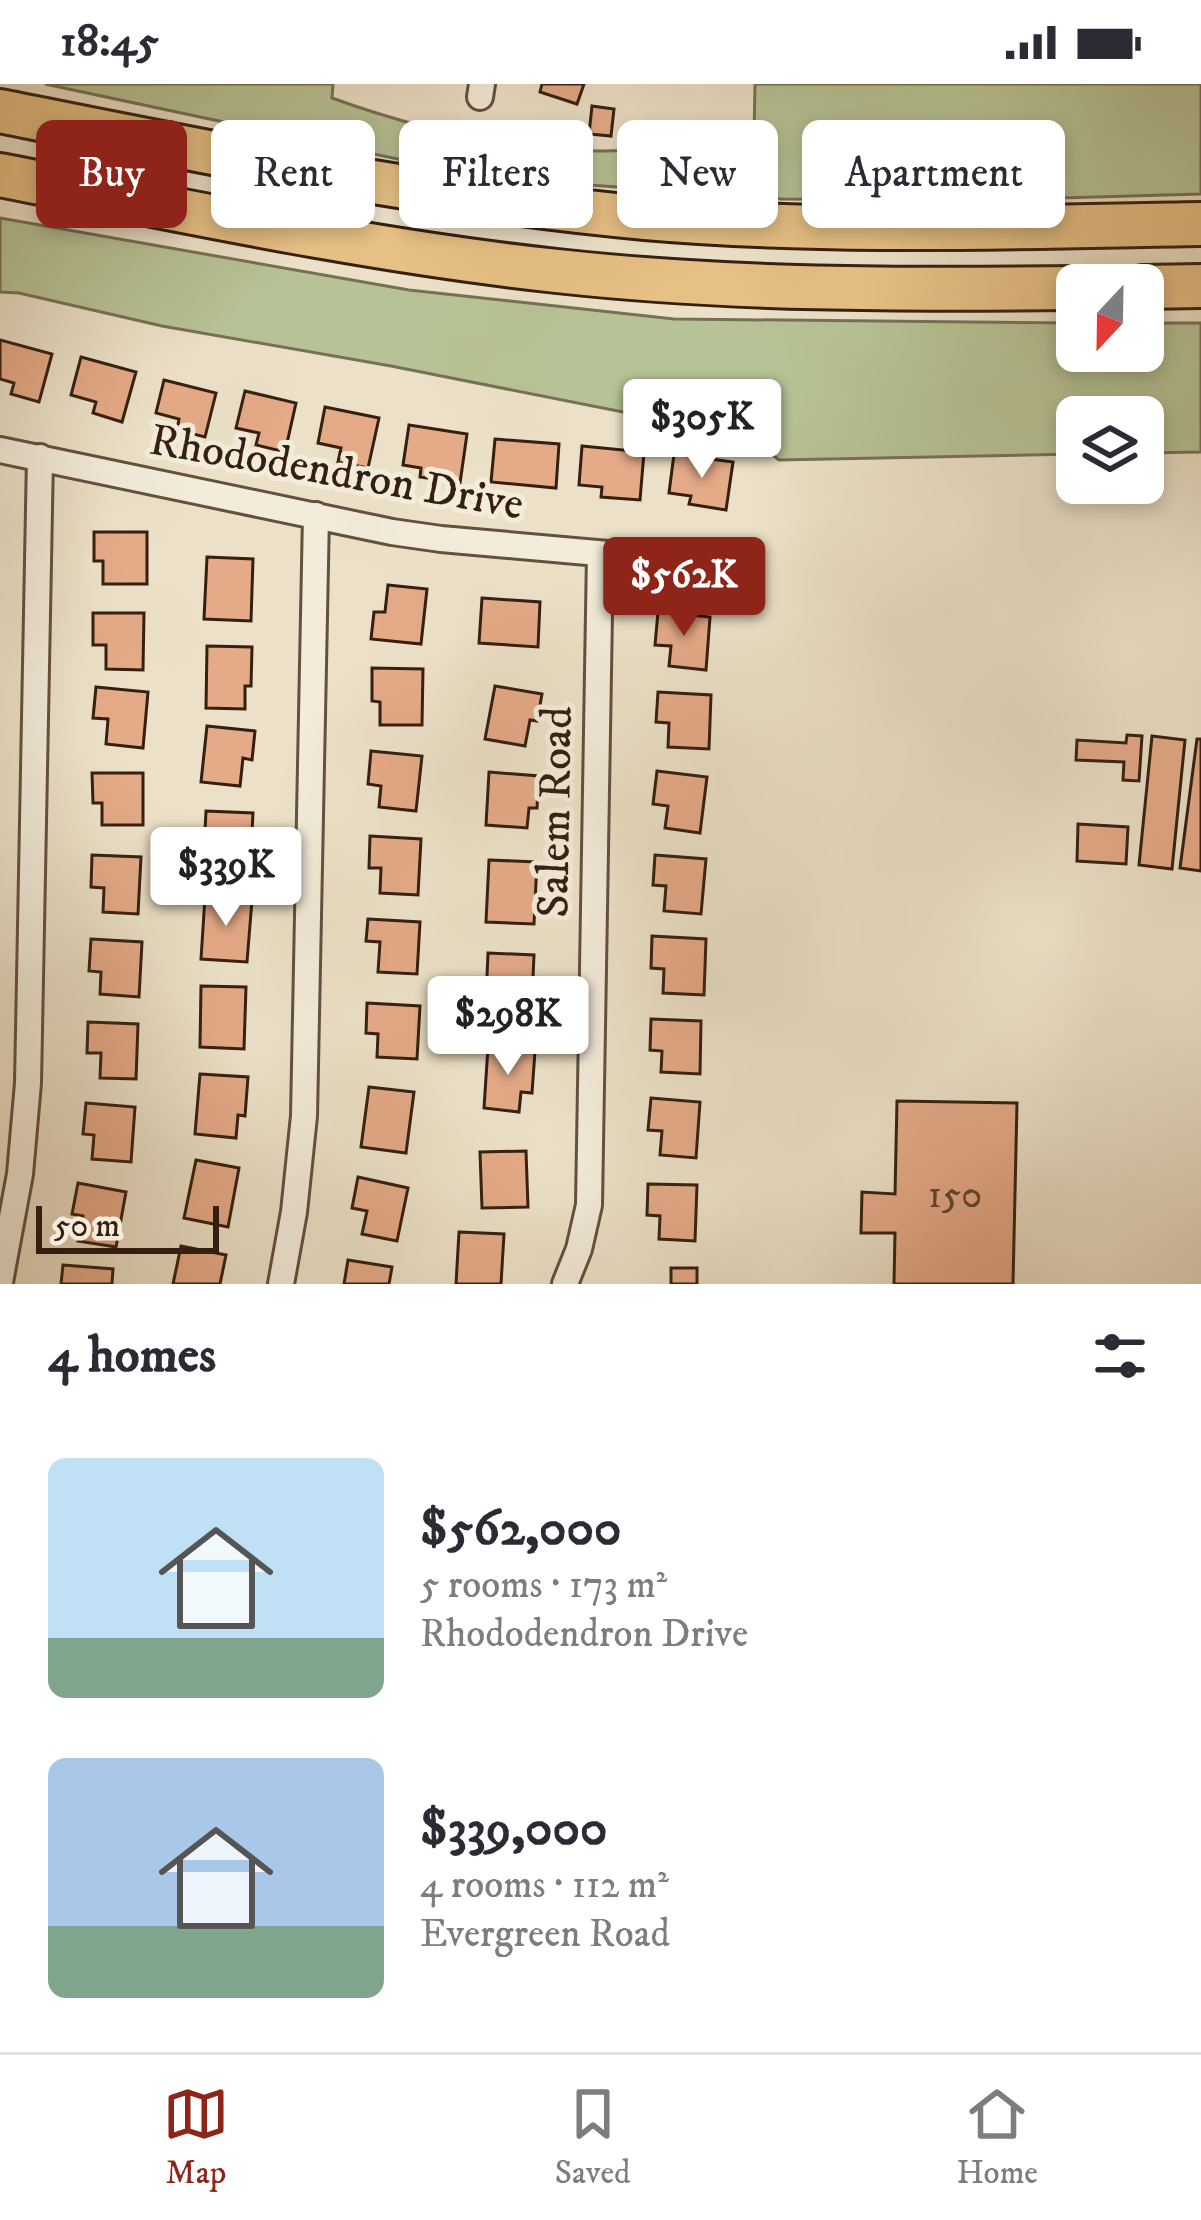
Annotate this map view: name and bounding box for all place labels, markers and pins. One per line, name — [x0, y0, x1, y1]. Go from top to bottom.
pin: $305K — [618, 379, 786, 481]
pin: $562K — [600, 537, 768, 639]
pin: $339K — [142, 827, 310, 929]
pin: $298K — [424, 976, 592, 1078]

